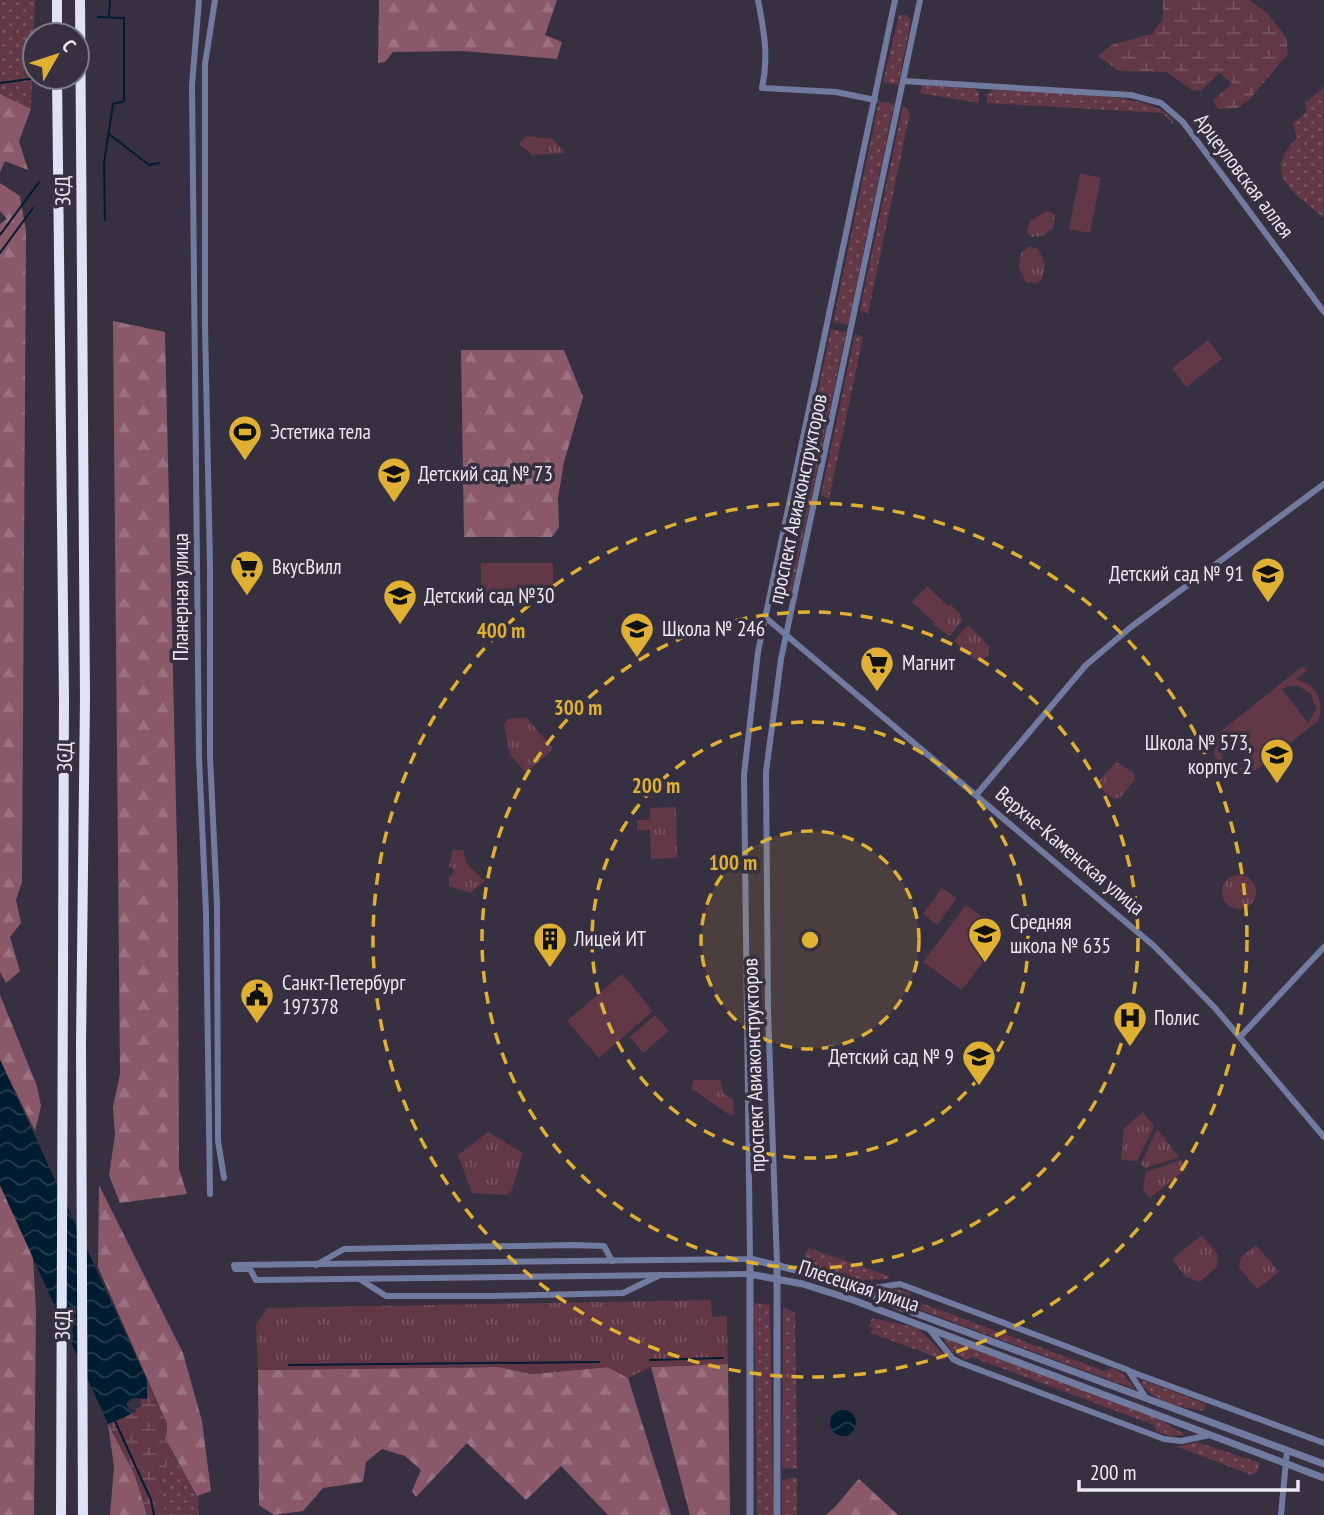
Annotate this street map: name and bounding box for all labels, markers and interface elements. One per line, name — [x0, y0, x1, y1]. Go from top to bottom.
north arrow — [21, 21, 91, 91]
text: С — [57, 34, 81, 56]
street label: Арцеуловская аллея — [1189, 108, 1300, 243]
street label: ЗСД — [49, 176, 76, 206]
street label: проспект Авиаконструкторов — [762, 391, 833, 606]
sports icon: Эстетика тела — [226, 413, 264, 462]
place label: Эстетика тела — [270, 418, 371, 445]
school or university icon: Детский сад № 73 — [375, 455, 413, 504]
place label: Детский сад № 73 — [418, 460, 553, 487]
street label: Планерная улица — [167, 533, 194, 661]
supermarket icon: ВкусВилл — [228, 548, 266, 597]
place label: ВкусВилл — [272, 553, 342, 580]
school or university icon: Детский сад № 91 — [1249, 555, 1287, 604]
place label: Детский сад № 91 — [1109, 560, 1244, 587]
school or university icon: Детский сад №30 — [381, 577, 419, 626]
place label: Детский сад №30 — [424, 582, 554, 609]
school or university icon: Школа № 246 — [618, 610, 656, 659]
place label: Школа № 246 — [662, 615, 765, 642]
text: 400 m — [477, 617, 525, 644]
supermarket icon: Магнит — [858, 644, 896, 693]
place label: Магнит — [902, 649, 955, 676]
text: 300 m — [554, 694, 602, 721]
place label: Школа № 573, корпус 2 — [1145, 729, 1252, 780]
school or university icon: Школа № 573, корпус 2 — [1258, 736, 1296, 785]
street label: ЗСД — [51, 742, 78, 772]
text: 200 m — [632, 772, 680, 799]
street label: Верхне-Каменская улица — [990, 780, 1151, 921]
text: 100 m — [709, 849, 757, 876]
place label: Средняя школа № 635 — [1010, 908, 1111, 959]
school or university icon: Средняя школа № 635 — [966, 915, 1004, 964]
building icon: Лицей ИТ — [531, 920, 569, 969]
place label: Лицей ИТ — [573, 925, 647, 952]
centre of rings — [798, 928, 822, 952]
street label: проспект Авиаконструкторов — [736, 958, 771, 1172]
place label: Санкт-Петербург 197378 — [282, 969, 406, 1020]
public building icon: Санкт-Петербург 197378 — [238, 976, 276, 1025]
hospital icon: Полис — [1111, 999, 1149, 1048]
place label: Полис — [1154, 1004, 1200, 1031]
school or university icon: Детский сад № 9 — [960, 1038, 998, 1087]
place label: Детский сад № 9 — [829, 1043, 954, 1070]
street label: Плесецкая улица — [795, 1253, 923, 1318]
street label: ЗСД — [49, 1310, 76, 1340]
scale bar — [1079, 1448, 1298, 1492]
text: 200 m — [1090, 1459, 1136, 1486]

